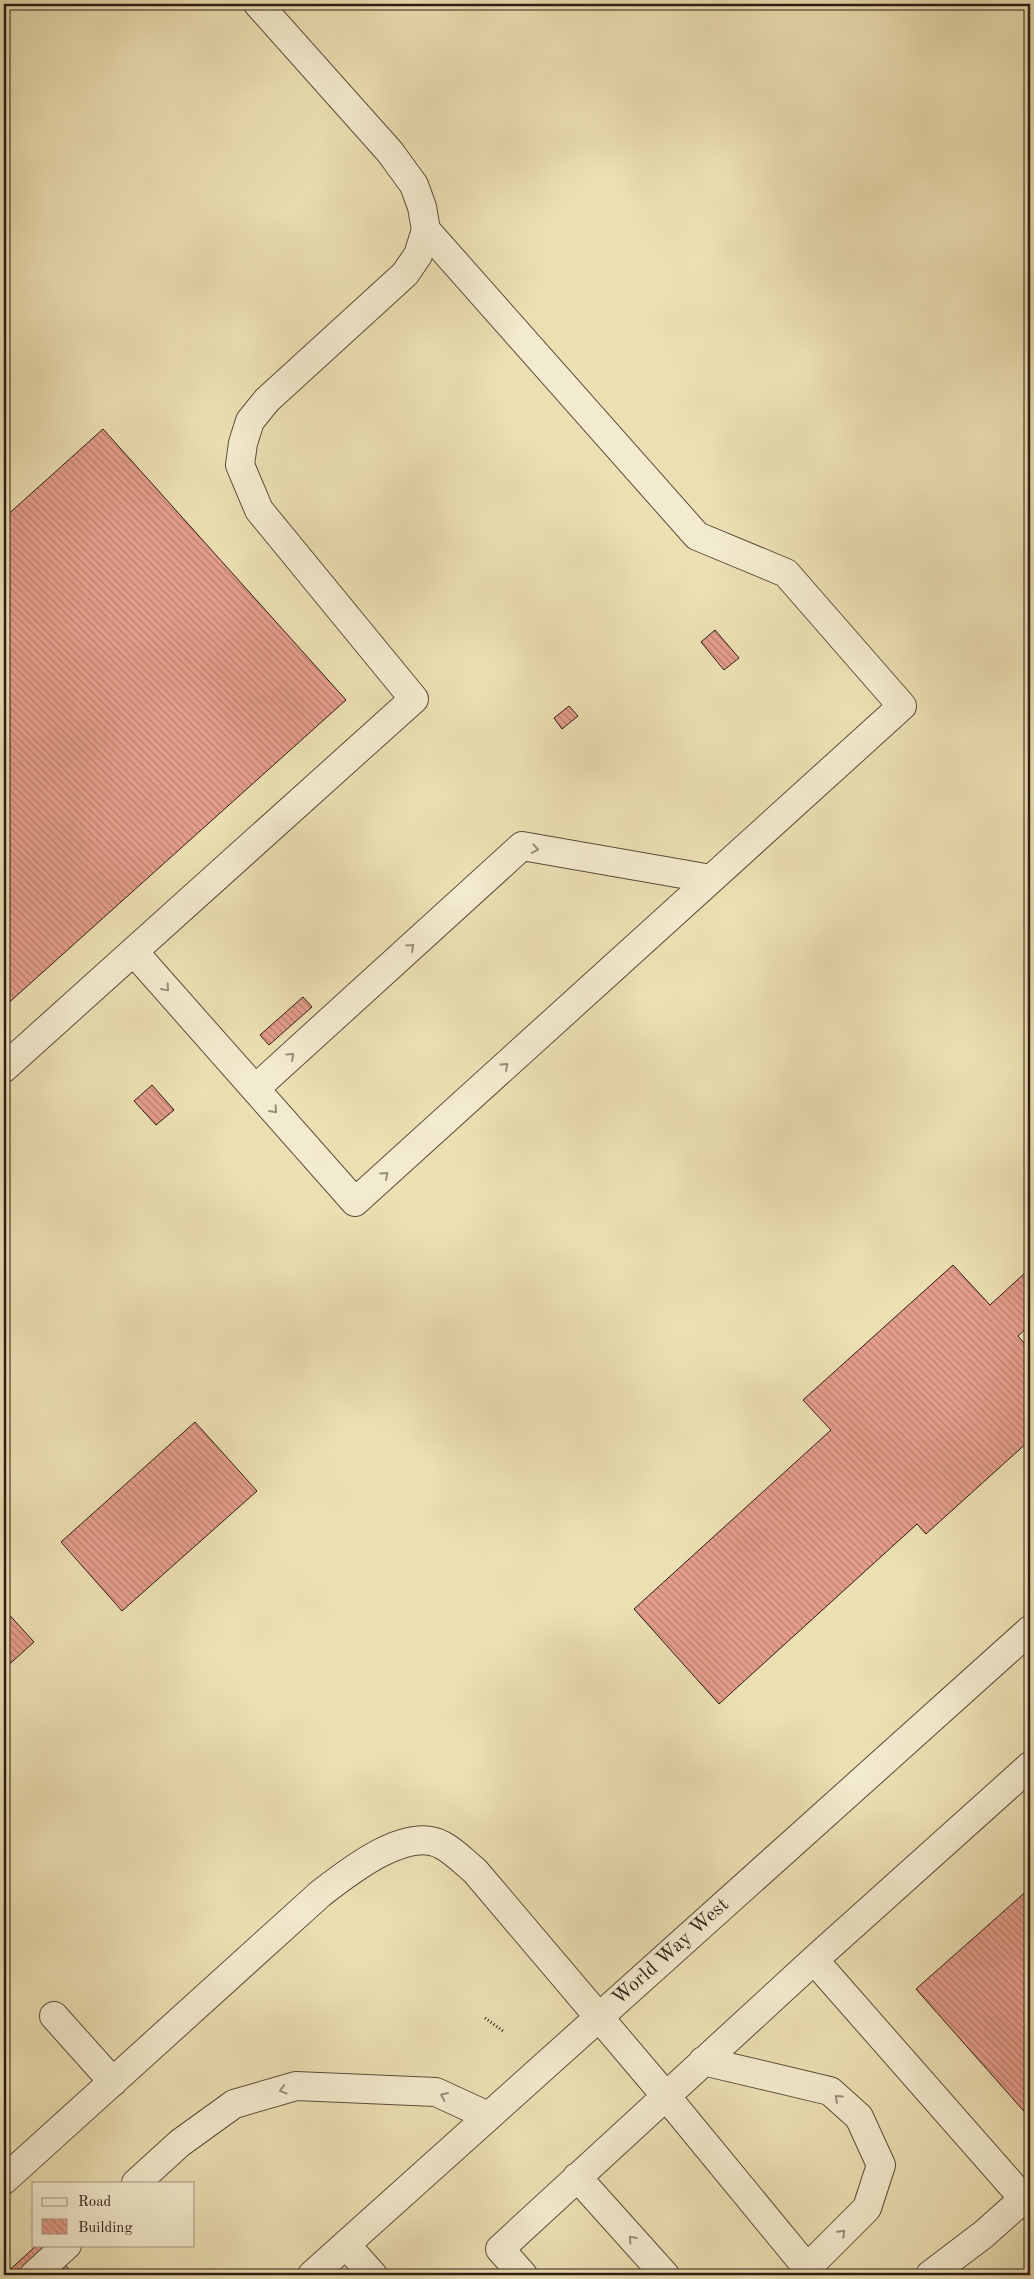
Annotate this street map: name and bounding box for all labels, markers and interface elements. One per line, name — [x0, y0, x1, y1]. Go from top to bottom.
one-way arrow — [530, 843, 539, 853]
one-way arrow — [406, 944, 415, 953]
one-way arrow — [160, 983, 169, 992]
one-way arrow — [285, 1053, 294, 1062]
one-way arrow — [500, 1063, 509, 1072]
one-way arrow — [268, 1104, 277, 1113]
one-way arrow — [379, 1172, 388, 1181]
street label: World Way West — [609, 1895, 733, 2009]
one-way arrow — [279, 2084, 287, 2094]
one-way arrow — [440, 2092, 449, 2102]
one-way arrow — [834, 2095, 843, 2104]
legend — [32, 2182, 195, 2246]
text: Road — [78, 2195, 112, 2210]
text: Building — [78, 2221, 133, 2236]
one-way arrow — [836, 2230, 845, 2239]
one-way arrow — [629, 2236, 638, 2245]

